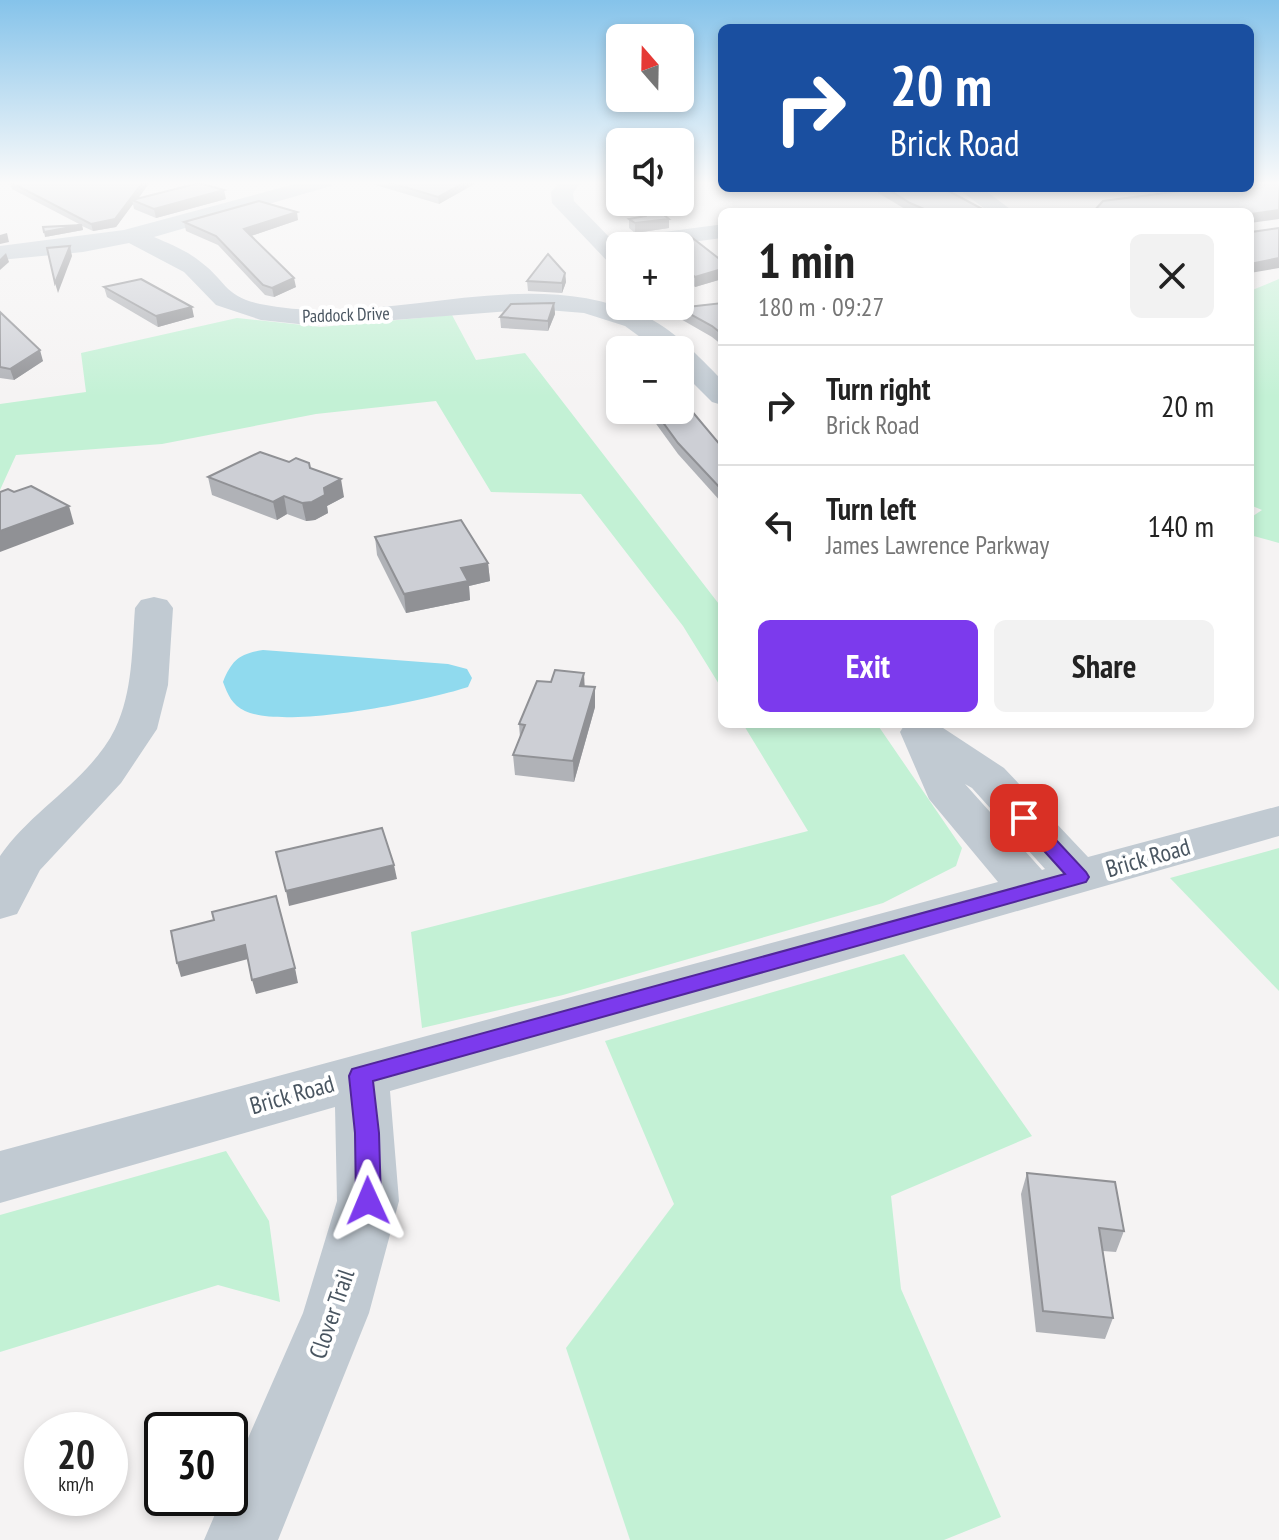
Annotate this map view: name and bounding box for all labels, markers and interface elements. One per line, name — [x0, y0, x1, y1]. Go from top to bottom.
north arrow — [606, 24, 694, 112]
map controls — [606, 24, 694, 424]
text: 20 m — [890, 49, 992, 121]
icon: right — [758, 56, 862, 160]
text: Brick Road — [890, 119, 1020, 166]
button: sound — [606, 128, 694, 216]
text: 1 min — [758, 229, 855, 291]
button: + — [606, 232, 694, 320]
button: close — [1130, 234, 1214, 318]
text: 180 m · 09:27 — [758, 290, 884, 323]
street label: Paddock Drive — [302, 301, 390, 328]
button: − — [606, 336, 694, 424]
text: Turn right — [826, 369, 930, 408]
icon: right — [758, 383, 802, 427]
text: 20 m — [1161, 386, 1214, 425]
text: Brick Road — [826, 408, 920, 441]
text: Turn left — [826, 489, 916, 528]
icon: left — [758, 503, 802, 547]
text: 140 m — [1148, 506, 1214, 545]
text: James Lawrence Parkway — [826, 528, 1049, 561]
button: Exit — [758, 620, 978, 712]
button: Share — [994, 620, 1214, 712]
pin — [990, 784, 1058, 852]
icon: arrive — [1002, 796, 1046, 840]
street label: Brick Road — [1102, 831, 1194, 884]
street label: Brick Road — [246, 1068, 338, 1121]
position arrow — [326, 1159, 410, 1243]
street label: Clover Trail — [302, 1265, 361, 1363]
speed limit sign: 30 — [144, 1412, 248, 1516]
text: 20 — [57, 1428, 95, 1480]
text: km/h — [58, 1471, 94, 1497]

